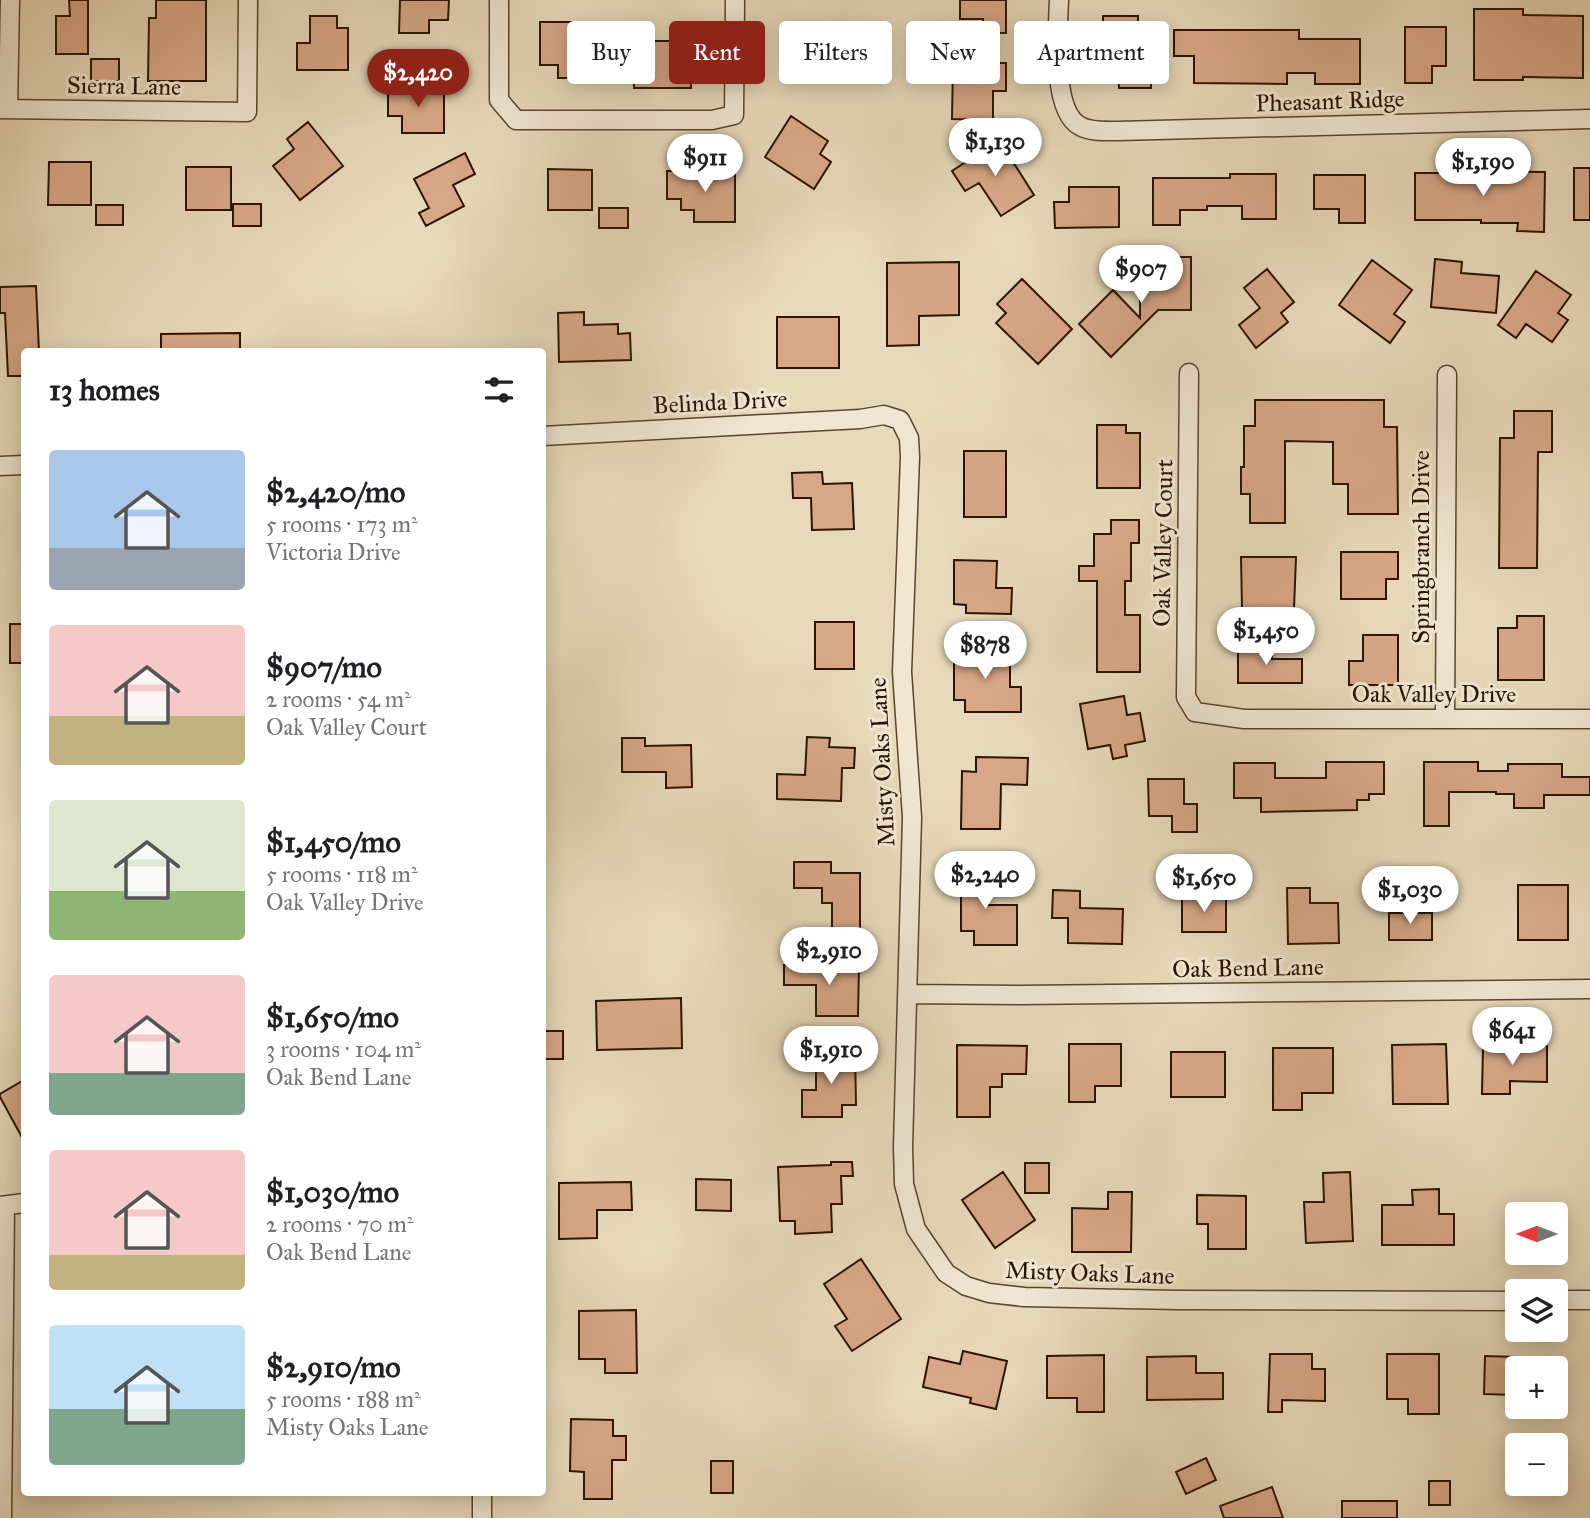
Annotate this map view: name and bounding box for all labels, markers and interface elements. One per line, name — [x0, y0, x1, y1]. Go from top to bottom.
chip: Buy — [567, 21, 655, 84]
chip: Rent — [669, 21, 765, 84]
chip: Filters — [779, 21, 892, 84]
chip: New — [906, 21, 1000, 84]
chip: Apartment — [1014, 21, 1169, 84]
pin: $2,420 — [361, 50, 475, 109]
text: $2,420 — [383, 58, 453, 86]
street label: Sierra Lane — [67, 70, 181, 102]
street label: Pheasant Ridge — [1255, 83, 1405, 119]
pin: $1,130 — [938, 118, 1052, 178]
text: $1,130 — [965, 127, 1025, 155]
pin: $911 — [664, 134, 746, 194]
pin: $1,190 — [1426, 138, 1540, 198]
text: $911 — [683, 143, 727, 171]
text: $1,190 — [1451, 147, 1515, 175]
pin: $907 — [1100, 246, 1182, 305]
text: $907 — [1115, 254, 1167, 282]
icon: filters — [480, 371, 518, 409]
text: 13 homes — [49, 372, 160, 408]
street label: Belinda Drive — [652, 383, 788, 421]
street label: Springbranch Drive — [1406, 450, 1436, 644]
street label: Oak Valley Court — [1147, 458, 1179, 627]
text: $2,420/mo — [266, 474, 405, 510]
icon: home — [105, 478, 189, 562]
text: 5 rooms · 173 m² — [266, 510, 418, 538]
text: Victoria Drive — [266, 538, 401, 566]
pin: $1,450 — [1209, 608, 1323, 667]
text: $1,450 — [1233, 616, 1299, 644]
pin: $878 — [944, 622, 1026, 681]
text: $878 — [960, 630, 1010, 658]
text: $907/mo — [266, 649, 382, 685]
icon: home — [105, 653, 189, 737]
street label: Misty Oaks Lane — [863, 677, 901, 847]
street label: Oak Valley Drive — [1352, 679, 1516, 709]
text: 2 rooms · 54 m² — [266, 685, 411, 713]
text: Oak Valley Court — [266, 713, 427, 741]
text: $1,450/mo — [266, 824, 401, 860]
icon: home — [105, 828, 189, 912]
pin: $2,240 — [928, 852, 1042, 911]
pin: $1,650 — [1147, 855, 1261, 914]
text: 5 rooms · 118 m² — [266, 860, 418, 888]
text: $2,240 — [950, 860, 1020, 888]
text: $1,650 — [1172, 863, 1236, 891]
pin: $1,030 — [1353, 866, 1467, 926]
text: $1,030 — [1378, 875, 1442, 903]
text: Oak Valley Drive — [266, 888, 424, 916]
pin: $2,910 — [772, 928, 886, 987]
text: $2,910 — [796, 936, 862, 964]
street label: Oak Bend Lane — [1172, 952, 1324, 984]
text: $1,650/mo — [266, 999, 399, 1035]
icon: home — [105, 1003, 189, 1087]
pin: $641 — [1471, 1007, 1553, 1067]
text: $641 — [1488, 1016, 1536, 1044]
pin: $1,910 — [774, 1026, 888, 1086]
text: 3 rooms · 104 m² — [266, 1035, 421, 1063]
text: $1,910 — [799, 1035, 863, 1063]
text: Oak Bend Lane — [266, 1063, 411, 1091]
text: $1,030/mo — [266, 1174, 399, 1210]
icon: home — [105, 1178, 189, 1262]
north arrow — [1505, 1202, 1568, 1265]
map controls — [1505, 1202, 1568, 1496]
text: 2 rooms · 70 m² — [266, 1210, 414, 1238]
text: Oak Bend Lane — [266, 1238, 411, 1266]
street label: Misty Oaks Lane — [1005, 1255, 1175, 1291]
button: layers — [1505, 1279, 1568, 1342]
text: $2,910/mo — [266, 1349, 401, 1385]
icon: home — [105, 1353, 189, 1437]
button: + — [1505, 1356, 1568, 1419]
text: 5 rooms · 188 m² — [266, 1385, 421, 1413]
text: Misty Oaks Lane — [266, 1413, 428, 1441]
button: − — [1505, 1433, 1568, 1496]

